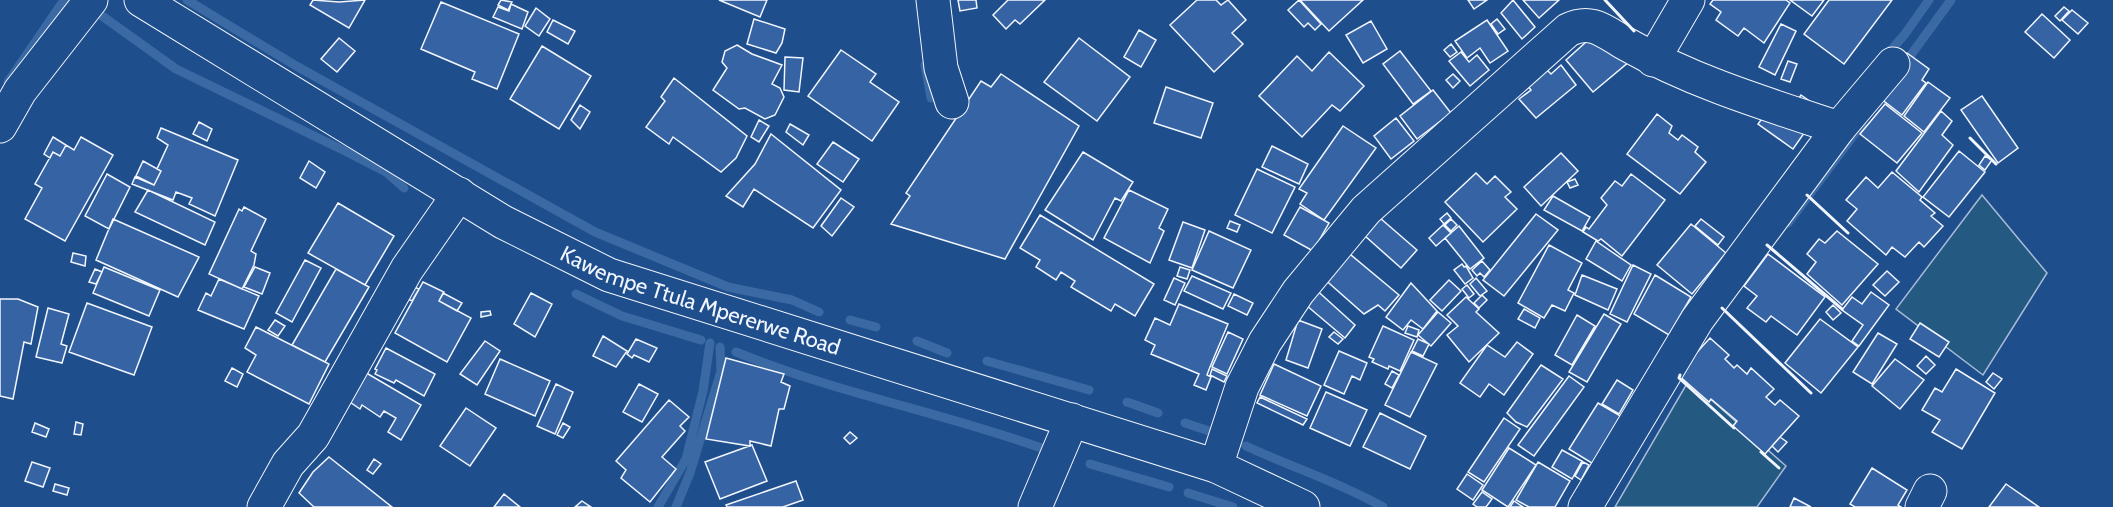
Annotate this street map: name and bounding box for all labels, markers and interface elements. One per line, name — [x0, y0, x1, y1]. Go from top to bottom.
street label: Kawempe Ttula Mpererwe Road — [556, 240, 844, 361]

